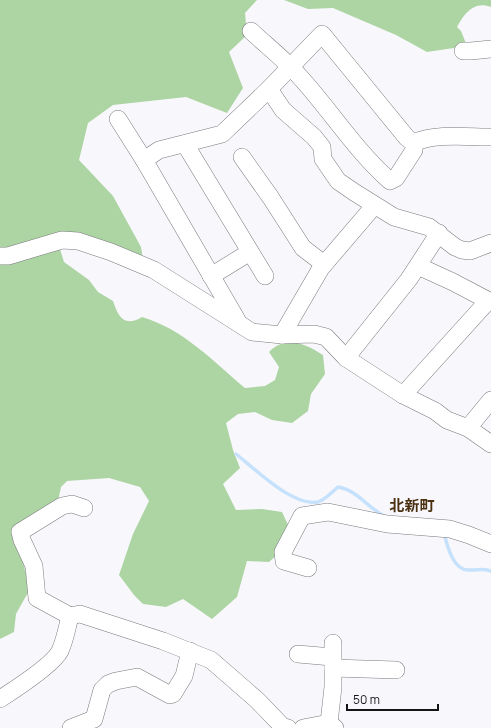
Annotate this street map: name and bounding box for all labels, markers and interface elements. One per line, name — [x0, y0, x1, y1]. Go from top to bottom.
district label: 北新町 — [389, 495, 435, 516]
scale bar — [347, 686, 438, 712]
text: 50 m — [353, 691, 380, 708]

